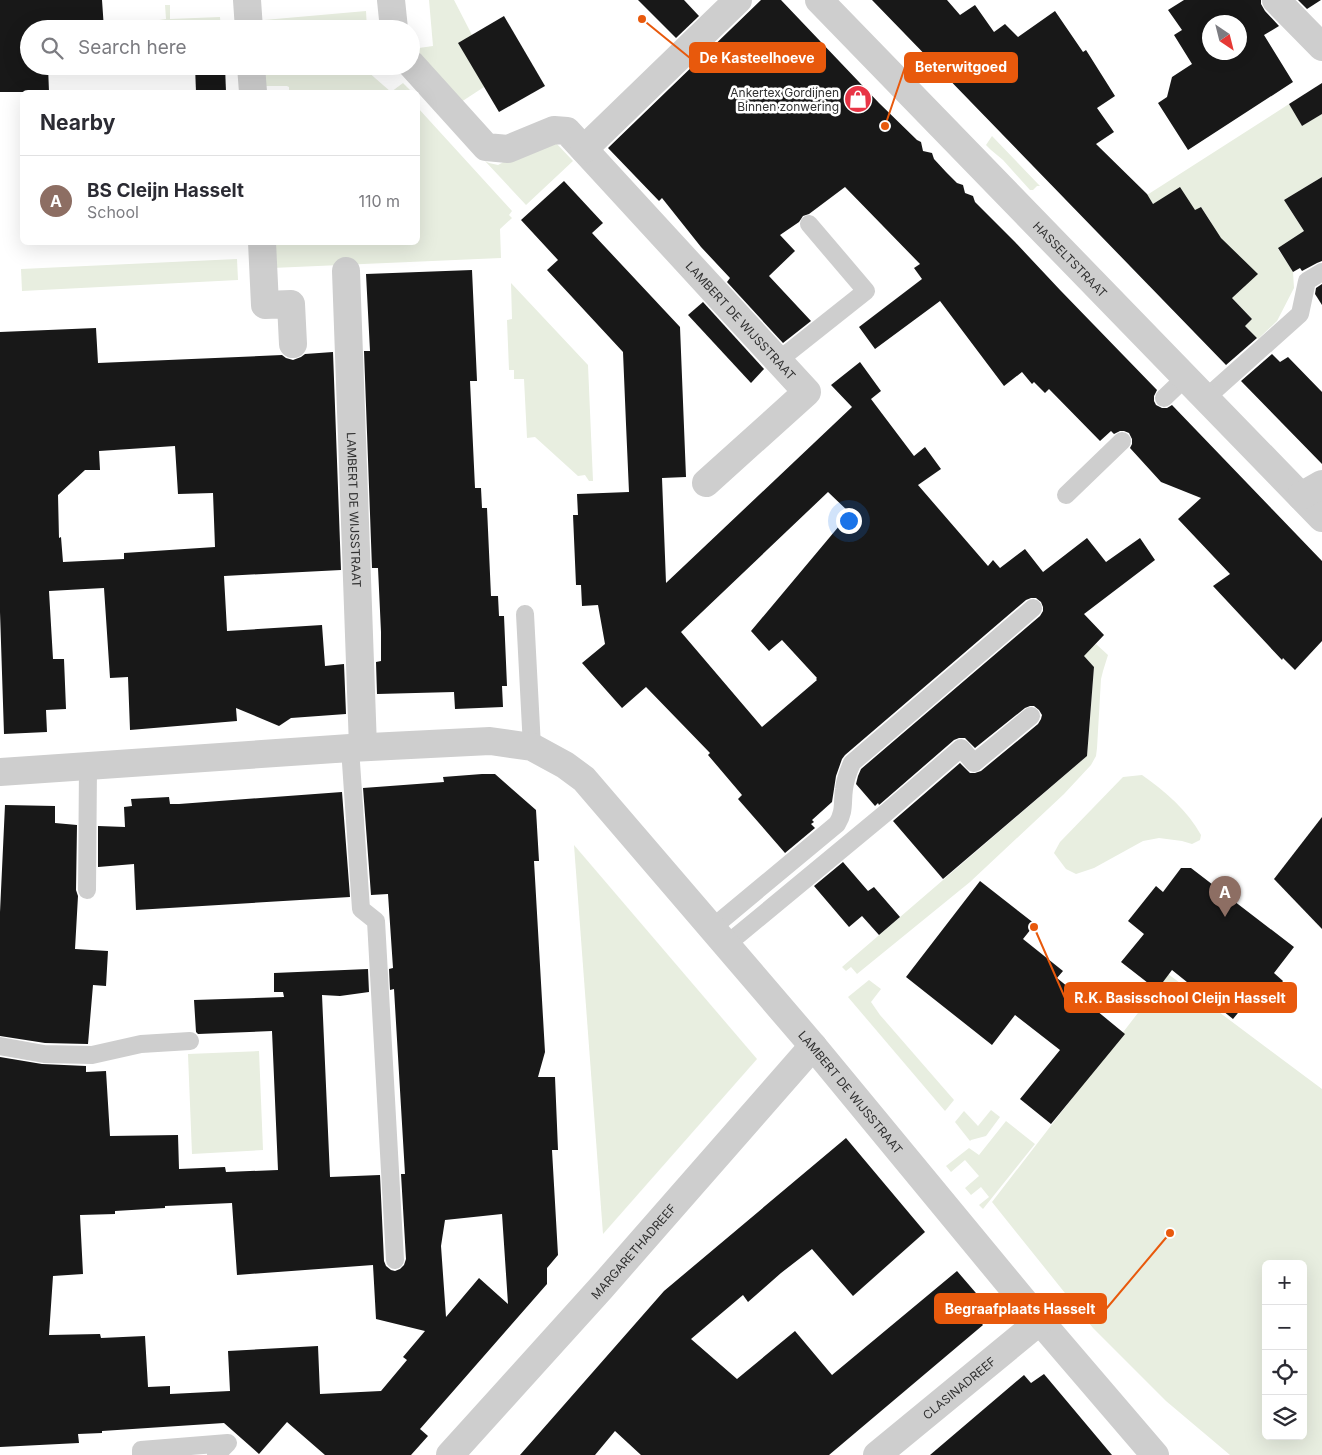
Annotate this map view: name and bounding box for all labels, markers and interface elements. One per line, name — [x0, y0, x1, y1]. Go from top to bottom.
north arrow — [1202, 15, 1247, 60]
search box — [20, 20, 420, 75]
icon: search — [38, 34, 66, 62]
text: Search here — [78, 36, 187, 59]
callout: De Kasteelhoeve — [690, 43, 825, 72]
text: De Kasteelhoeve — [699, 49, 815, 66]
callout: Beterwitgoed — [905, 53, 1017, 82]
text: Beterwitgoed — [915, 58, 1007, 75]
shop icon: Ankertex Gordijnen Binnen zonwering — [843, 84, 873, 114]
place label: Ankertex Gordijnen Binnen zonwering — [730, 85, 839, 114]
text: Nearby — [40, 110, 115, 135]
text: BS Cleijn Hasselt — [87, 179, 244, 202]
text: A — [50, 191, 62, 211]
text: 110 m — [358, 191, 400, 211]
text: School — [87, 202, 139, 222]
street label: HASSELTSTRAAT — [1030, 218, 1111, 300]
street label: LAMBERT DE WIJSSTRAAT — [683, 258, 799, 383]
street label: LAMBERT DE WIJSSTRAAT — [344, 432, 365, 588]
your location — [836, 508, 862, 534]
pin: A — [1209, 876, 1241, 917]
callout: R.K. Basisschool Cleijn Hasselt — [1065, 983, 1296, 1012]
text: R.K. Basisschool Cleijn Hasselt — [1074, 989, 1286, 1006]
street label: LAMBERT DE WIJSSTRAAT — [796, 1027, 906, 1157]
street label: MARGARETHADREEF — [587, 1201, 679, 1302]
map controls — [1262, 1260, 1307, 1440]
button: + — [1262, 1260, 1307, 1305]
callout: Begraafplaats Hasselt — [935, 1294, 1106, 1323]
text: Begraafplaats Hasselt — [945, 1300, 1095, 1317]
button: − — [1262, 1305, 1307, 1350]
button: locate — [1262, 1350, 1307, 1395]
street label: CLASINADREEF — [919, 1353, 998, 1422]
button: layers — [1262, 1395, 1307, 1440]

